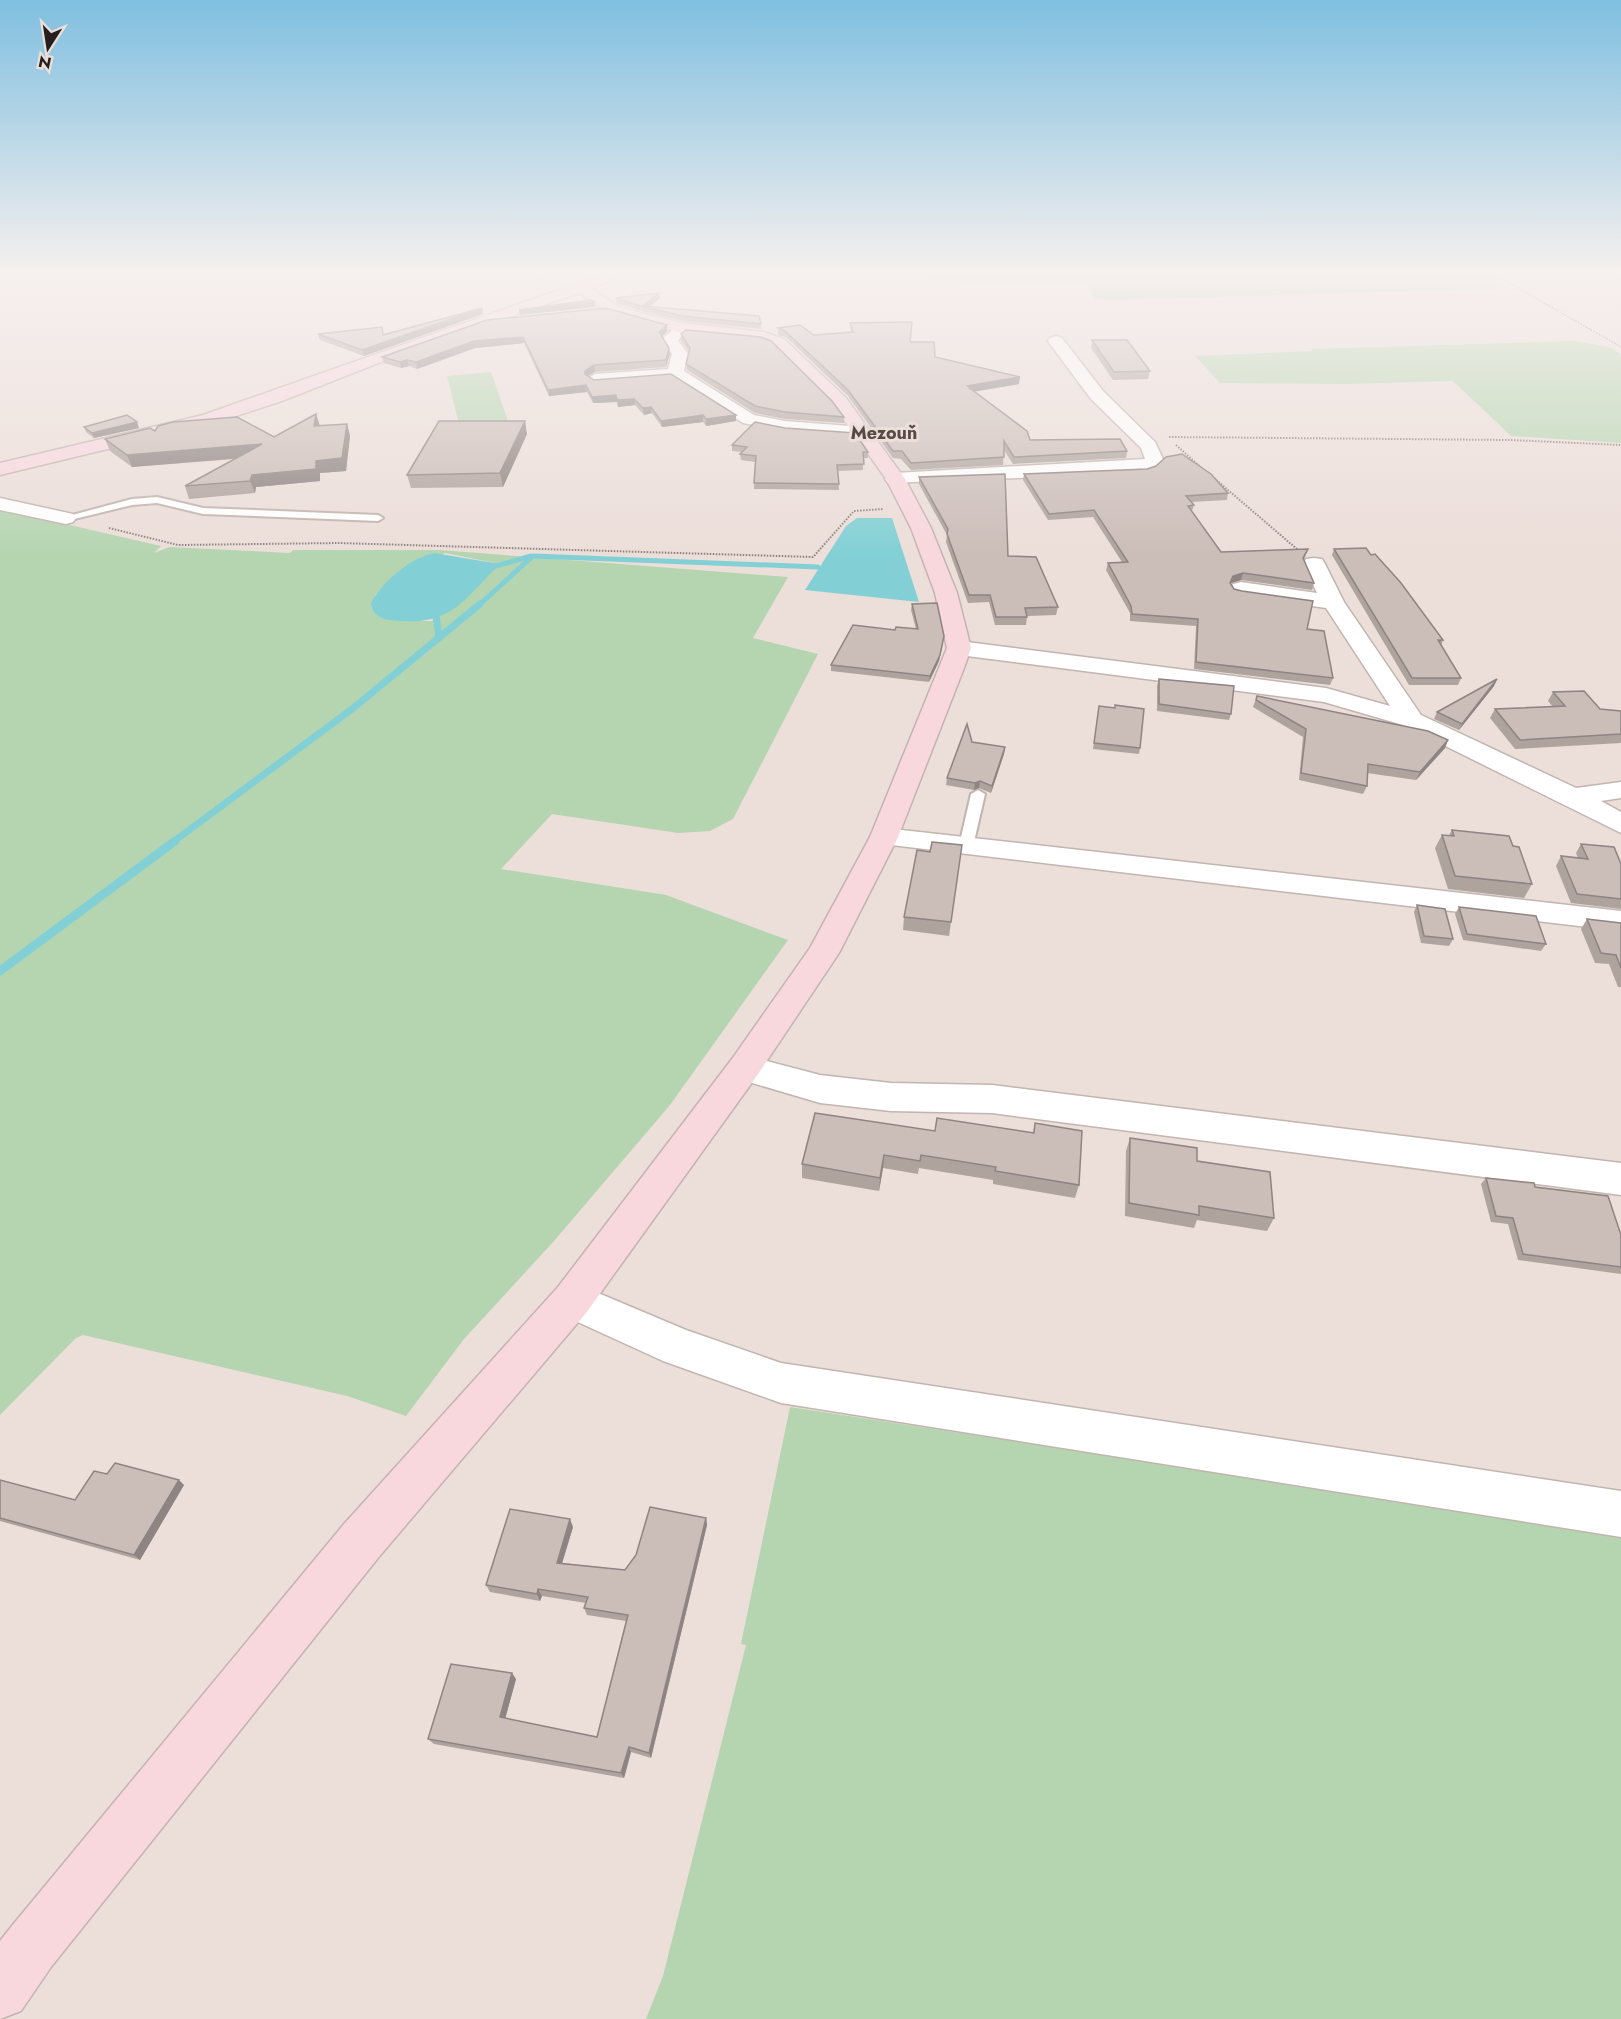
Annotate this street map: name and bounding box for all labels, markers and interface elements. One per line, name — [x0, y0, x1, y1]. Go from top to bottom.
north arrow — [18, 18, 78, 78]
text: N — [36, 50, 54, 75]
district label: Mezouň — [851, 420, 917, 446]

